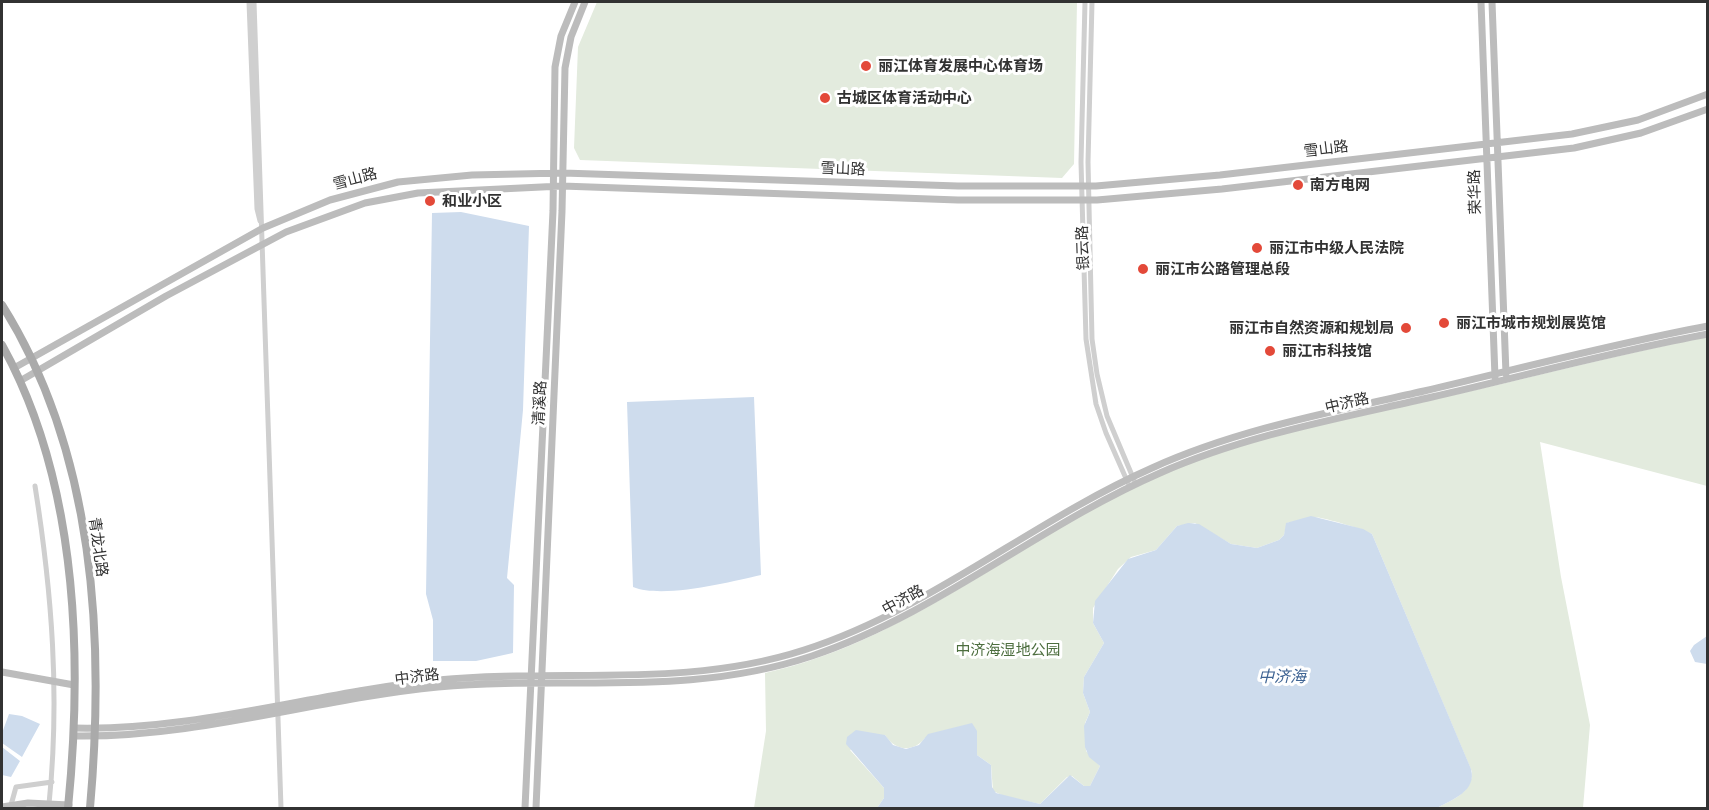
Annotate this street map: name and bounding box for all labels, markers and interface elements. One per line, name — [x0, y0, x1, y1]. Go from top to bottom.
place label: 丽江体育发展中心体育场 — [878, 57, 1043, 75]
marker: 丽江体育发展中心体育场 — [859, 59, 873, 73]
place label: 古城区体育活动中心 — [837, 89, 972, 107]
marker: 古城区体育活动中心 — [818, 91, 832, 105]
street label: 雪山路 — [1303, 137, 1349, 161]
street label: 雪山路 — [820, 159, 866, 179]
street label: 雪山路 — [331, 164, 379, 194]
street label: 荣华路 — [1465, 169, 1485, 215]
place label: 南方电网 — [1310, 176, 1370, 194]
marker: 南方电网 — [1291, 178, 1305, 192]
place label: 和业小区 — [442, 192, 502, 210]
marker: 和业小区 — [423, 194, 437, 208]
street label: 银云路 — [1073, 225, 1093, 271]
place label: 丽江市中级人民法院 — [1269, 239, 1404, 257]
marker: 丽江市中级人民法院 — [1250, 241, 1264, 255]
place label: 丽江市公路管理总段 — [1155, 260, 1290, 278]
marker: 丽江市公路管理总段 — [1136, 262, 1150, 276]
place label: 丽江市城市规划展览馆 — [1456, 314, 1606, 332]
marker: 丽江市城市规划展览馆 — [1437, 316, 1451, 330]
place label: 丽江市自然资源和规划局 — [1229, 319, 1394, 337]
marker: 丽江市自然资源和规划局 — [1399, 321, 1413, 335]
place label: 丽江市科技馆 — [1282, 342, 1372, 360]
marker: 丽江市科技馆 — [1263, 344, 1277, 358]
street label: 清溪路 — [530, 380, 550, 426]
street label: 中济路 — [1323, 389, 1371, 417]
street label: 青龙北路 — [85, 516, 111, 578]
street label: 中济路 — [879, 581, 927, 619]
park label: 中济海湿地公园 — [956, 641, 1060, 659]
street label: 中济路 — [394, 665, 440, 689]
water label: 中济海 — [1258, 667, 1306, 687]

